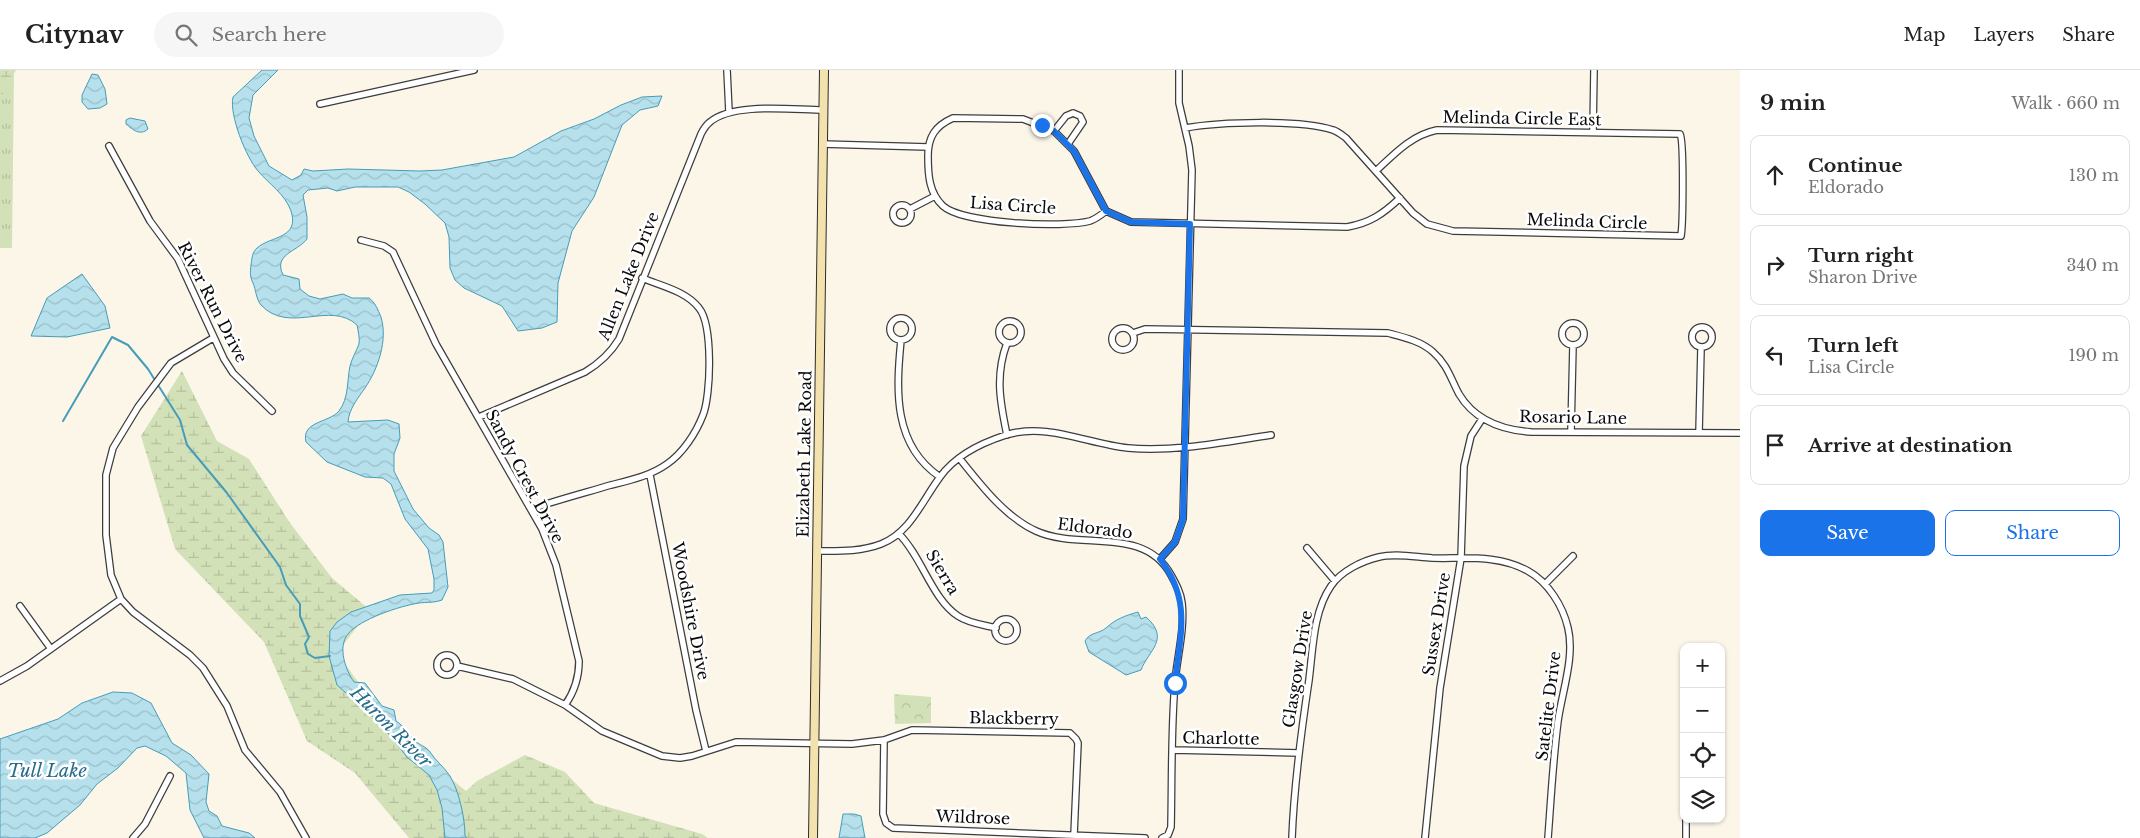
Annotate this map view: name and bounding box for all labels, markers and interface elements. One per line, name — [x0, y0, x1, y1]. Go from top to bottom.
search box — [154, 12, 504, 57]
text: Citynav — [25, 20, 124, 49]
icon: search — [172, 21, 200, 49]
text: Search here — [212, 23, 327, 46]
text: Map — [1904, 24, 1945, 46]
text: Layers — [1973, 24, 2034, 46]
text: Share — [2062, 24, 2115, 46]
text: 9 min — [1760, 90, 1826, 116]
text: Walk · 660 m — [2011, 93, 2120, 113]
street label: Melinda Circle East — [1442, 107, 1602, 129]
route end — [1031, 114, 1054, 137]
text: Continue — [1808, 154, 1903, 177]
icon: ahead — [1761, 161, 1789, 189]
text: 130 m — [2069, 165, 2119, 185]
text: Eldorado — [1808, 177, 1884, 197]
street label: Lisa Circle — [969, 192, 1057, 218]
street label: Allen Lake Drive — [593, 209, 663, 344]
street label: Melinda Circle — [1526, 209, 1648, 233]
street label: River Run Drive — [174, 238, 252, 366]
text: Turn right — [1808, 244, 1914, 267]
icon: right — [1761, 251, 1789, 279]
text: 340 m — [2067, 255, 2119, 275]
text: Sharon Drive — [1808, 267, 1917, 287]
text: Turn left — [1808, 334, 1899, 357]
icon: left — [1761, 341, 1789, 369]
text: 190 m — [2068, 345, 2119, 365]
text: Lisa Circle — [1808, 357, 1894, 377]
street label: Elizabeth Lake Road — [793, 370, 815, 538]
street label: Sandy Crest Drive — [481, 406, 569, 546]
street label: Rosario Lane — [1519, 406, 1627, 428]
icon: arrive — [1761, 431, 1789, 459]
text: Arrive at destination — [1808, 434, 2012, 457]
button: Save — [1760, 510, 1935, 556]
button: Share — [1945, 510, 2120, 556]
street label: Eldorado — [1056, 513, 1134, 543]
street label: Woodshire Drive — [668, 539, 714, 682]
street label: Sierra — [922, 546, 964, 598]
street label: Sussex Drive — [1418, 571, 1454, 677]
street label: Glasgow Drive — [1278, 609, 1316, 729]
map controls — [1680, 643, 1725, 823]
button: + — [1680, 643, 1725, 688]
street label: Satelite Drive — [1531, 650, 1565, 762]
route start — [1164, 672, 1187, 695]
water label: Huron River — [345, 681, 437, 773]
button: − — [1680, 688, 1725, 733]
street label: Blackberry — [969, 707, 1060, 729]
street label: Charlotte — [1182, 727, 1260, 749]
button: locate — [1680, 733, 1725, 778]
water label: Tull Lake — [7, 760, 87, 782]
button: layers — [1680, 778, 1725, 823]
street label: Wildrose — [934, 806, 1011, 828]

